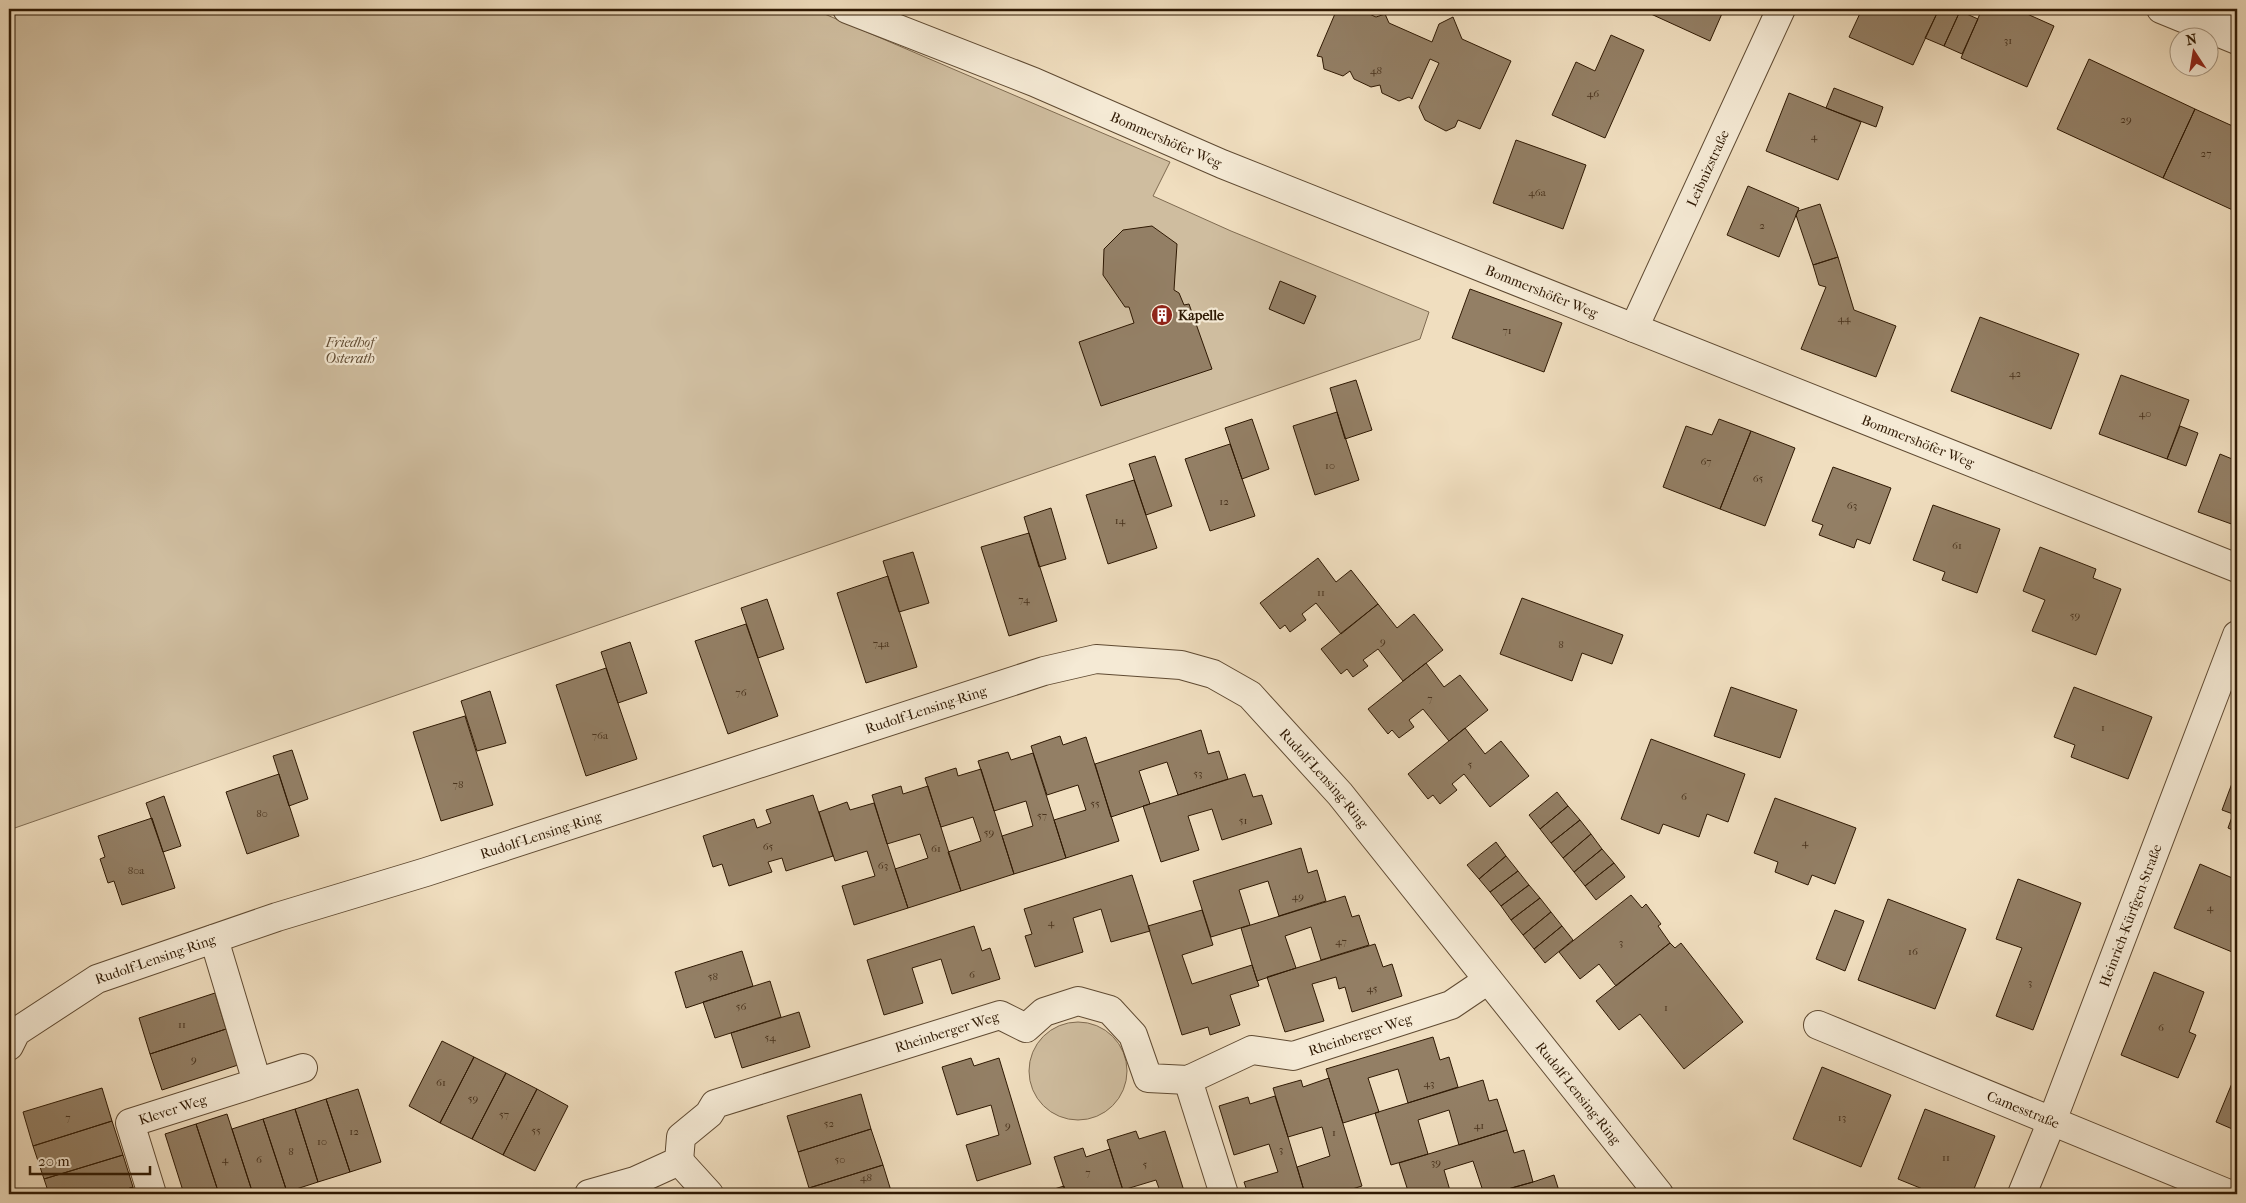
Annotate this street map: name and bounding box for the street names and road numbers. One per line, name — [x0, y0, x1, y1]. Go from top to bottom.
street label: Bommershöfer Weg — [1108, 108, 1225, 172]
street label: Leibnizstraße — [1683, 127, 1733, 209]
street label: Bommershöfer Weg — [1483, 262, 1601, 322]
street label: Bommershöfer Weg — [1859, 411, 1977, 472]
street label: Rudolf-Lensing-Ring — [863, 682, 989, 738]
street label: Rudolf-Lensing-Ring — [1276, 725, 1372, 832]
street label: Rudolf-Lensing-Ring — [478, 807, 604, 863]
street label: Heinrich-Kürfgen-Straße — [2096, 842, 2166, 989]
street label: Rudolf-Lensing-Ring — [93, 931, 219, 988]
street label: Rheinberger Weg — [893, 1008, 1002, 1056]
street label: Rheinberger Weg — [1306, 1010, 1415, 1059]
street label: Rudolf-Lensing-Ring — [1532, 1039, 1625, 1149]
street label: Camesstraße — [1984, 1087, 2062, 1132]
street label: Klever Weg — [136, 1091, 209, 1129]

